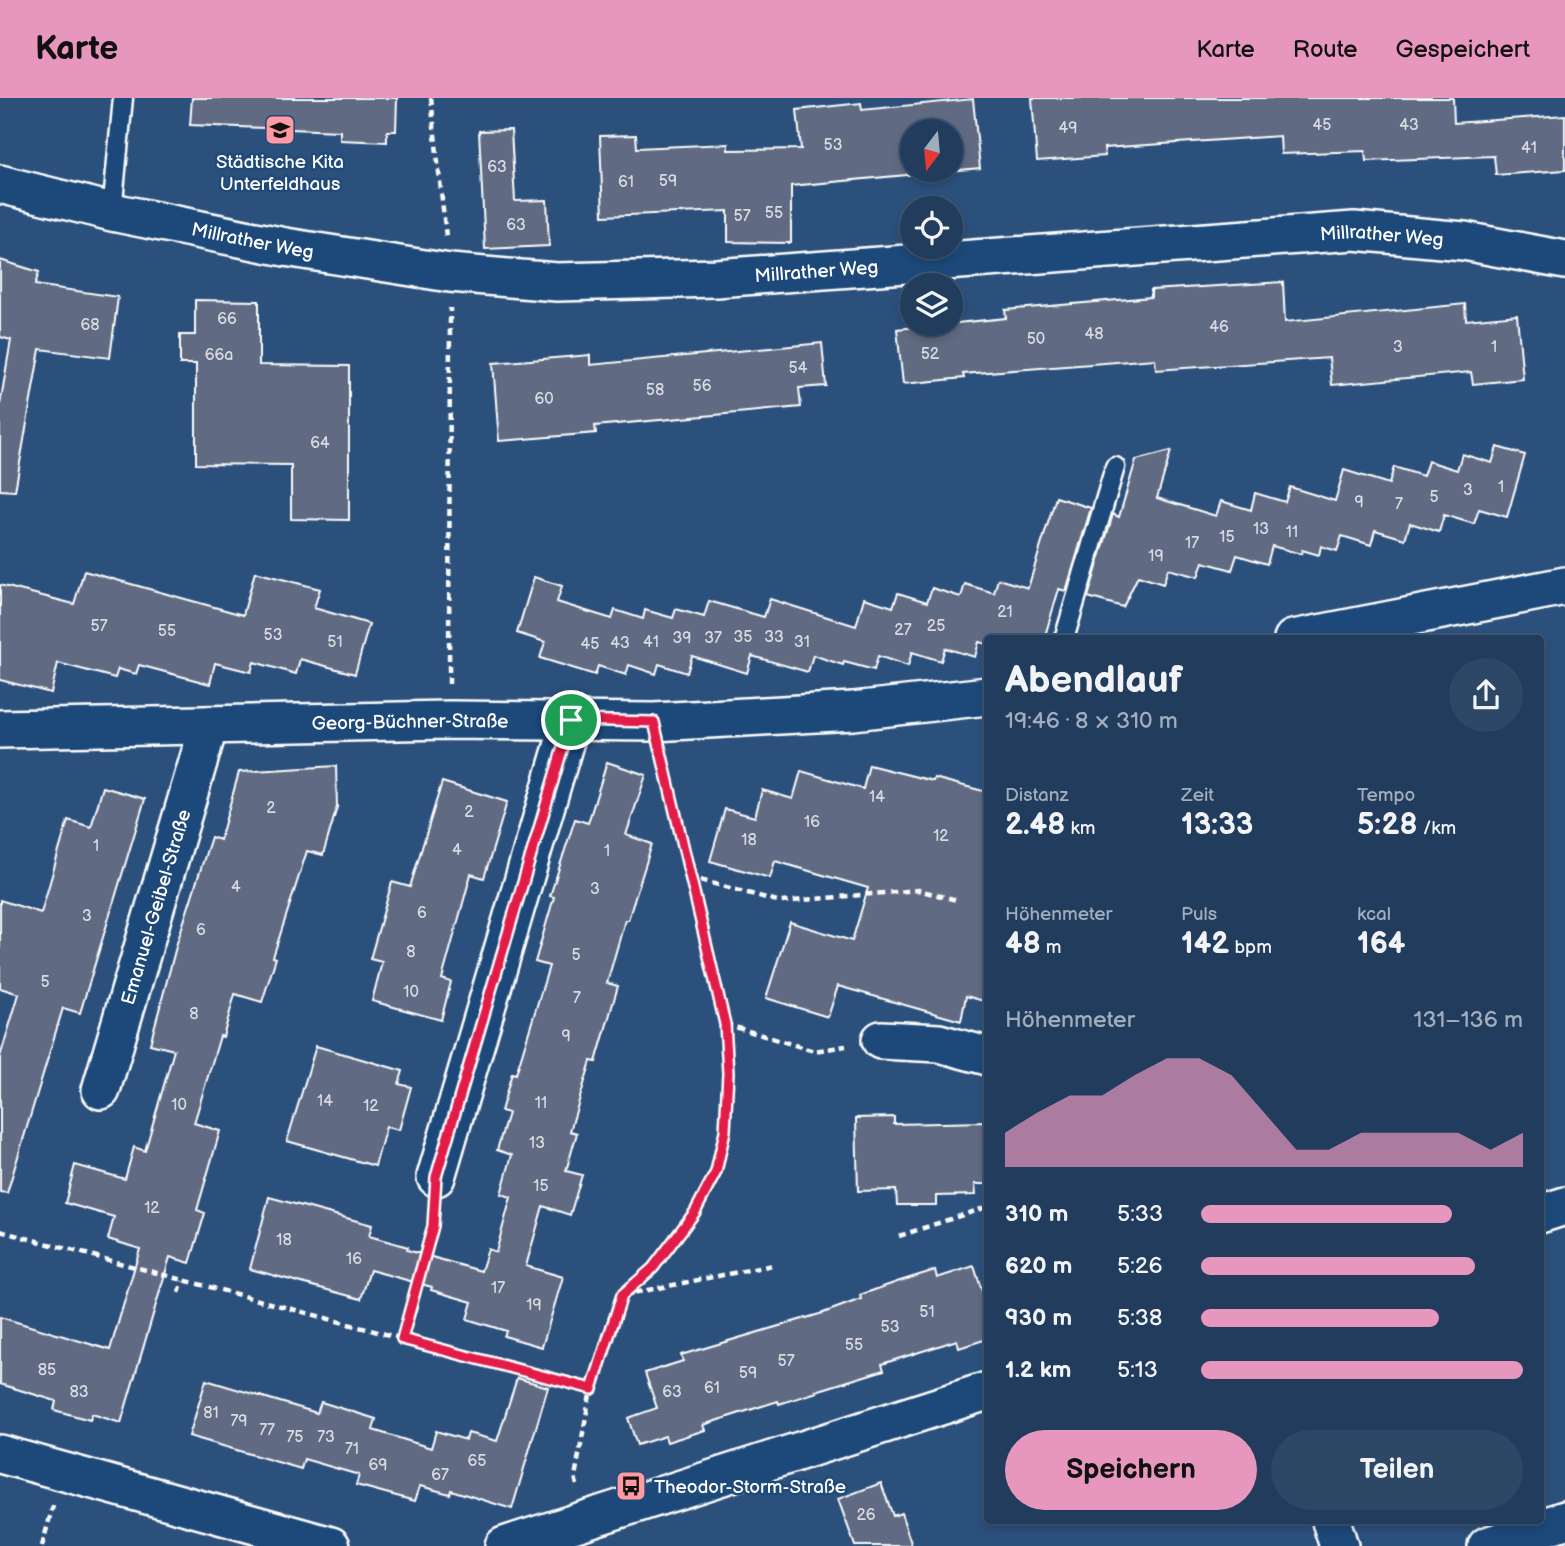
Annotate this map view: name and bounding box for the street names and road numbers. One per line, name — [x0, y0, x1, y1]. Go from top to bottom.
street label: Millrather Weg — [189, 218, 315, 264]
street label: Millrather Weg — [1319, 221, 1444, 252]
street label: Millrather Weg — [754, 256, 879, 288]
street label: Georg-Büchner-Straße — [311, 710, 508, 736]
street label: Emanuel-Geibel-Straße — [117, 807, 196, 1008]

